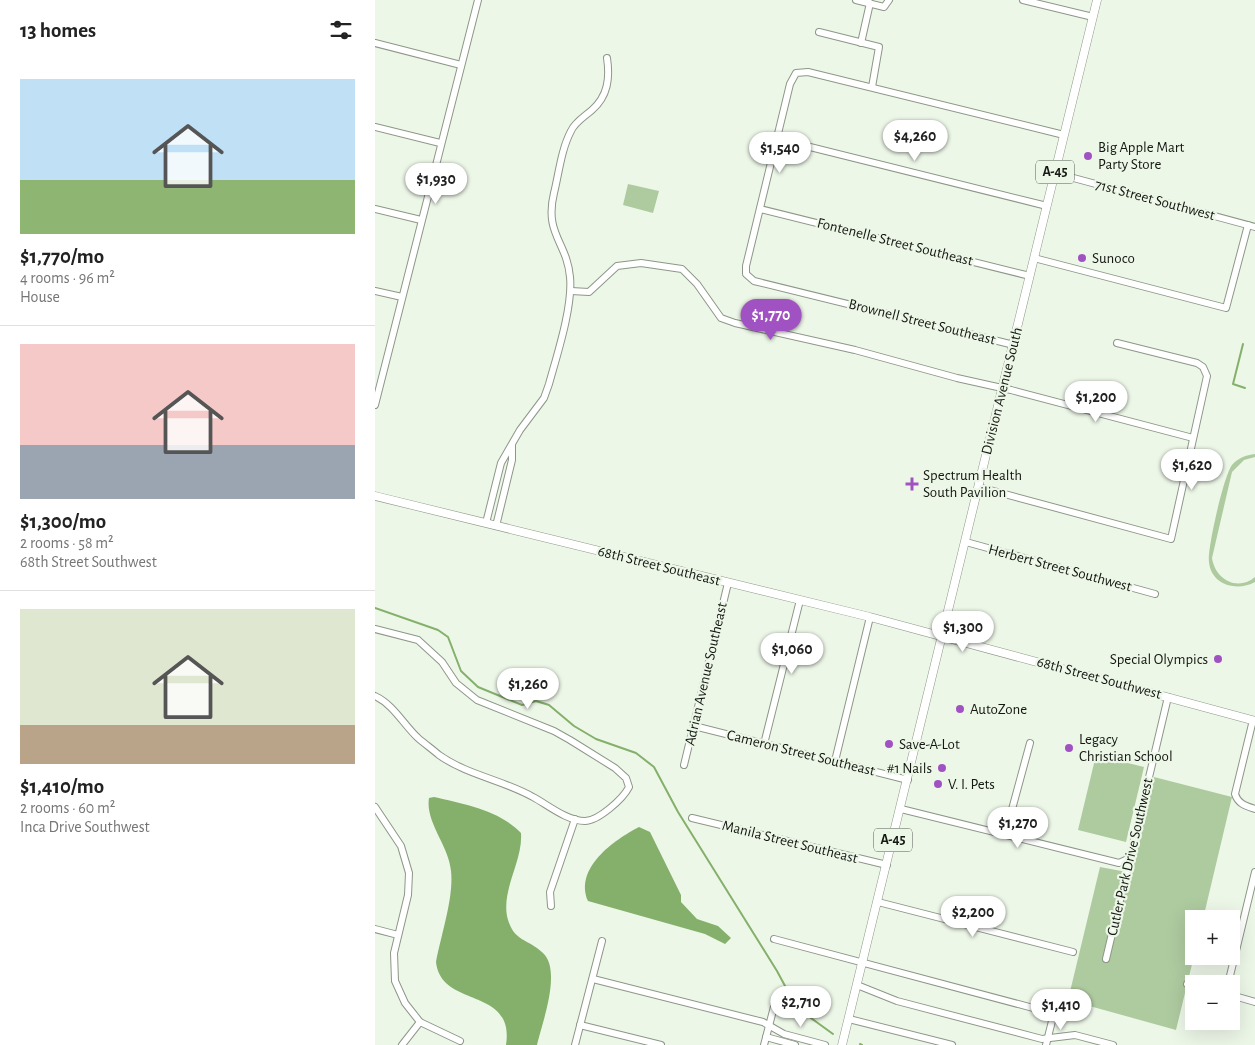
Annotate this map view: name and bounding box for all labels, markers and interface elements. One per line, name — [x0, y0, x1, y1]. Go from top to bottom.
icon: filters — [327, 16, 355, 44]
text: 13 homes — [20, 20, 96, 41]
icon: home — [143, 111, 233, 201]
pin: $4,260 — [874, 120, 956, 162]
text: $4,260 — [894, 128, 936, 144]
pin: $1,540 — [739, 132, 821, 174]
text: $1,540 — [760, 140, 800, 156]
place label: Big Apple Mart Party Store — [1098, 140, 1185, 172]
marker: Big Apple Mart Party Store — [1082, 150, 1094, 162]
road number: A-45 — [1036, 160, 1074, 183]
pin: $1,930 — [395, 162, 477, 205]
text: $1,930 — [416, 171, 456, 187]
street label: 71st Street Southwest — [1094, 177, 1217, 223]
street label: Fontenelle Street Southeast — [815, 215, 975, 269]
text: $1,770/mo — [20, 246, 104, 267]
place label: Sunoco — [1092, 251, 1135, 266]
marker: Sunoco — [1076, 252, 1088, 264]
text: 4 rooms · 96 m² — [20, 270, 115, 286]
text: House — [20, 289, 60, 305]
street label: Brownell Street Southeast — [847, 296, 997, 348]
pin: $1,770 — [730, 298, 812, 341]
text: $1,770 — [752, 307, 790, 323]
street label: Division Avenue South — [979, 326, 1025, 456]
icon: home — [143, 377, 233, 467]
pin: $1,200 — [1055, 380, 1137, 423]
text: $1,200 — [1076, 389, 1116, 405]
pin: $1,620 — [1151, 448, 1233, 491]
text: $1,620 — [1172, 457, 1212, 473]
place label: Spectrum Health South Pavilion — [923, 468, 1022, 500]
marker: Spectrum Health South Pavilion — [905, 477, 919, 491]
text: $1,300/mo — [20, 511, 106, 532]
text: 2 rooms · 58 m² — [20, 535, 114, 551]
street label: Herbert Street Southwest — [987, 542, 1133, 594]
street label: 68th Street Southeast — [596, 544, 722, 589]
text: 68th Street Southwest — [20, 554, 157, 570]
street label: Adrian Avenue Southeast — [682, 601, 730, 747]
pin: $1,300 — [922, 610, 1004, 653]
text: $1,300 — [943, 619, 983, 635]
pin: $1,060 — [751, 632, 833, 675]
text: $1,060 — [771, 641, 813, 657]
icon: home — [143, 642, 233, 732]
place label: Special Olympics — [1110, 652, 1208, 667]
marker: Special Olympics — [1212, 653, 1224, 665]
street label: 68th Street Southwest — [1035, 654, 1163, 702]
pin: $1,260 — [487, 668, 569, 710]
text: $1,260 — [508, 676, 548, 692]
place label: AutoZone — [970, 702, 1027, 717]
marker: AutoZone — [954, 703, 966, 715]
street label: Cameron Street Southeast — [725, 727, 877, 779]
place label: Legacy Christian School — [1079, 732, 1173, 764]
place label: Save-A-Lot — [899, 737, 960, 752]
marker: Save-A-Lot — [883, 738, 895, 750]
marker: Legacy Christian School — [1063, 742, 1075, 754]
place label: #1 Nails — [887, 761, 932, 776]
marker: #1 Nails — [936, 762, 948, 774]
text: $1,410/mo — [20, 776, 104, 797]
place label: V. I. Pets — [948, 777, 995, 792]
street label: Cutler Park Drive Southwest — [1105, 777, 1155, 937]
marker: V. I. Pets — [932, 778, 944, 790]
text: 2 rooms · 60 m² — [20, 800, 115, 816]
pin: $1,270 — [977, 806, 1059, 849]
text: $1,270 — [998, 815, 1038, 831]
street label: Manila Street Southeast — [721, 818, 860, 866]
text: Inca Drive Southwest — [20, 819, 150, 835]
road number: A-45 — [874, 828, 912, 852]
pin: $2,200 — [932, 896, 1014, 938]
text: $2,200 — [952, 904, 994, 920]
map controls — [1185, 910, 1240, 1030]
button: + — [1185, 910, 1240, 965]
button: − — [1185, 975, 1240, 1030]
pin: $2,710 — [760, 986, 842, 1028]
pin: $1,410 — [1020, 988, 1102, 1031]
text: $2,710 — [781, 994, 821, 1010]
text: $1,410 — [1042, 997, 1080, 1013]

